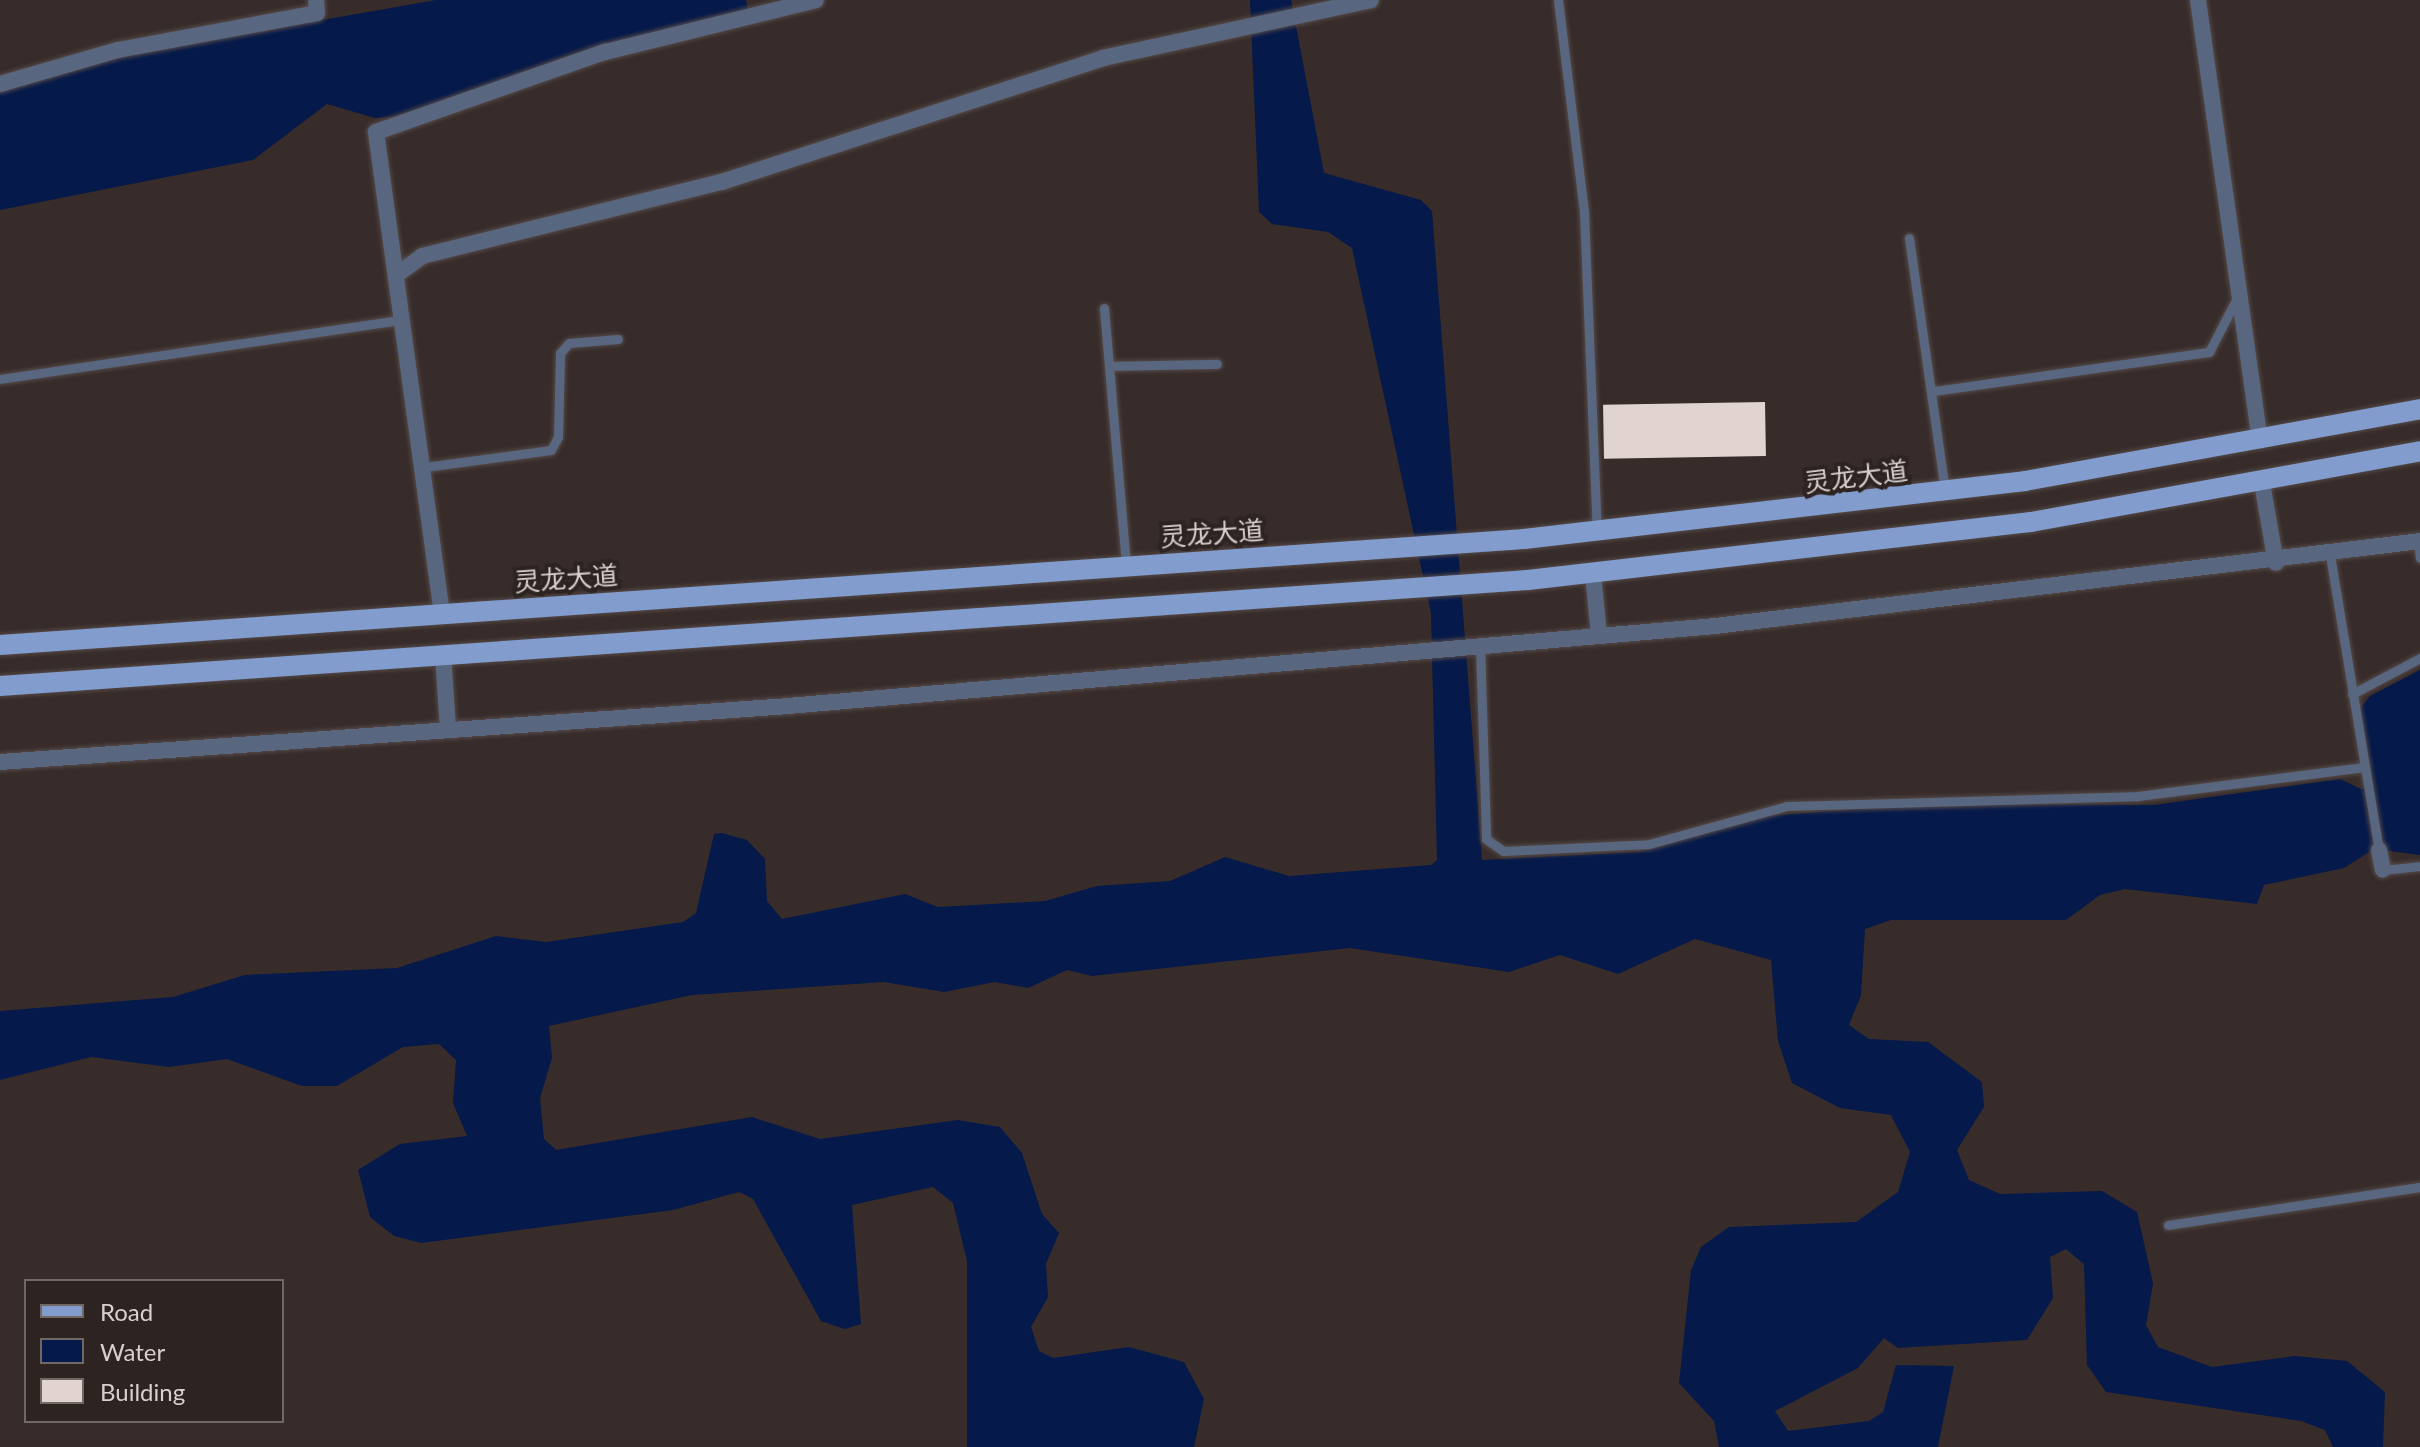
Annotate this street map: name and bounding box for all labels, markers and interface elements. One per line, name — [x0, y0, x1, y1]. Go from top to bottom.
street label: 灵龙大道 — [1802, 455, 1910, 499]
street label: 灵龙大道 — [1159, 515, 1265, 553]
street label: 灵龙大道 — [513, 560, 619, 598]
legend — [24, 1279, 284, 1423]
text: Road — [100, 1297, 153, 1326]
text: Water — [100, 1337, 165, 1366]
text: Building — [100, 1377, 185, 1406]

